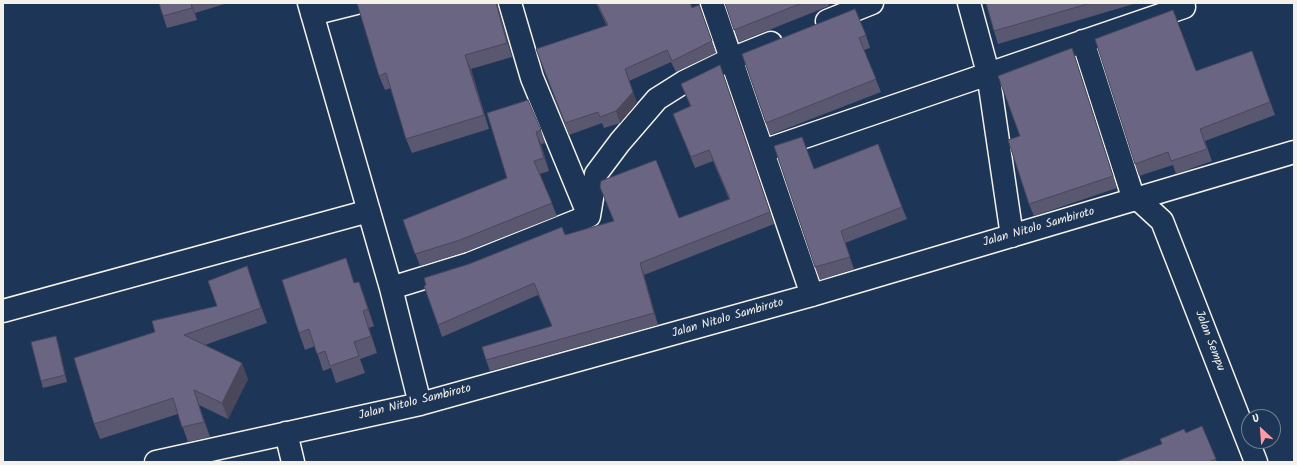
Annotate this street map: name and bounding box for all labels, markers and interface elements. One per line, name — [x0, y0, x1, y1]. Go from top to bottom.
street label: Jalan Nitolo Sambiroto — [982, 205, 1096, 251]
street label: Jalan Nitolo Sambiroto — [671, 296, 785, 342]
street label: Jalan Sempu — [1191, 309, 1227, 373]
street label: Jalan Nitolo Sambiroto — [357, 382, 473, 424]
north arrow — [1241, 409, 1281, 449]
text: U — [1249, 410, 1263, 429]

